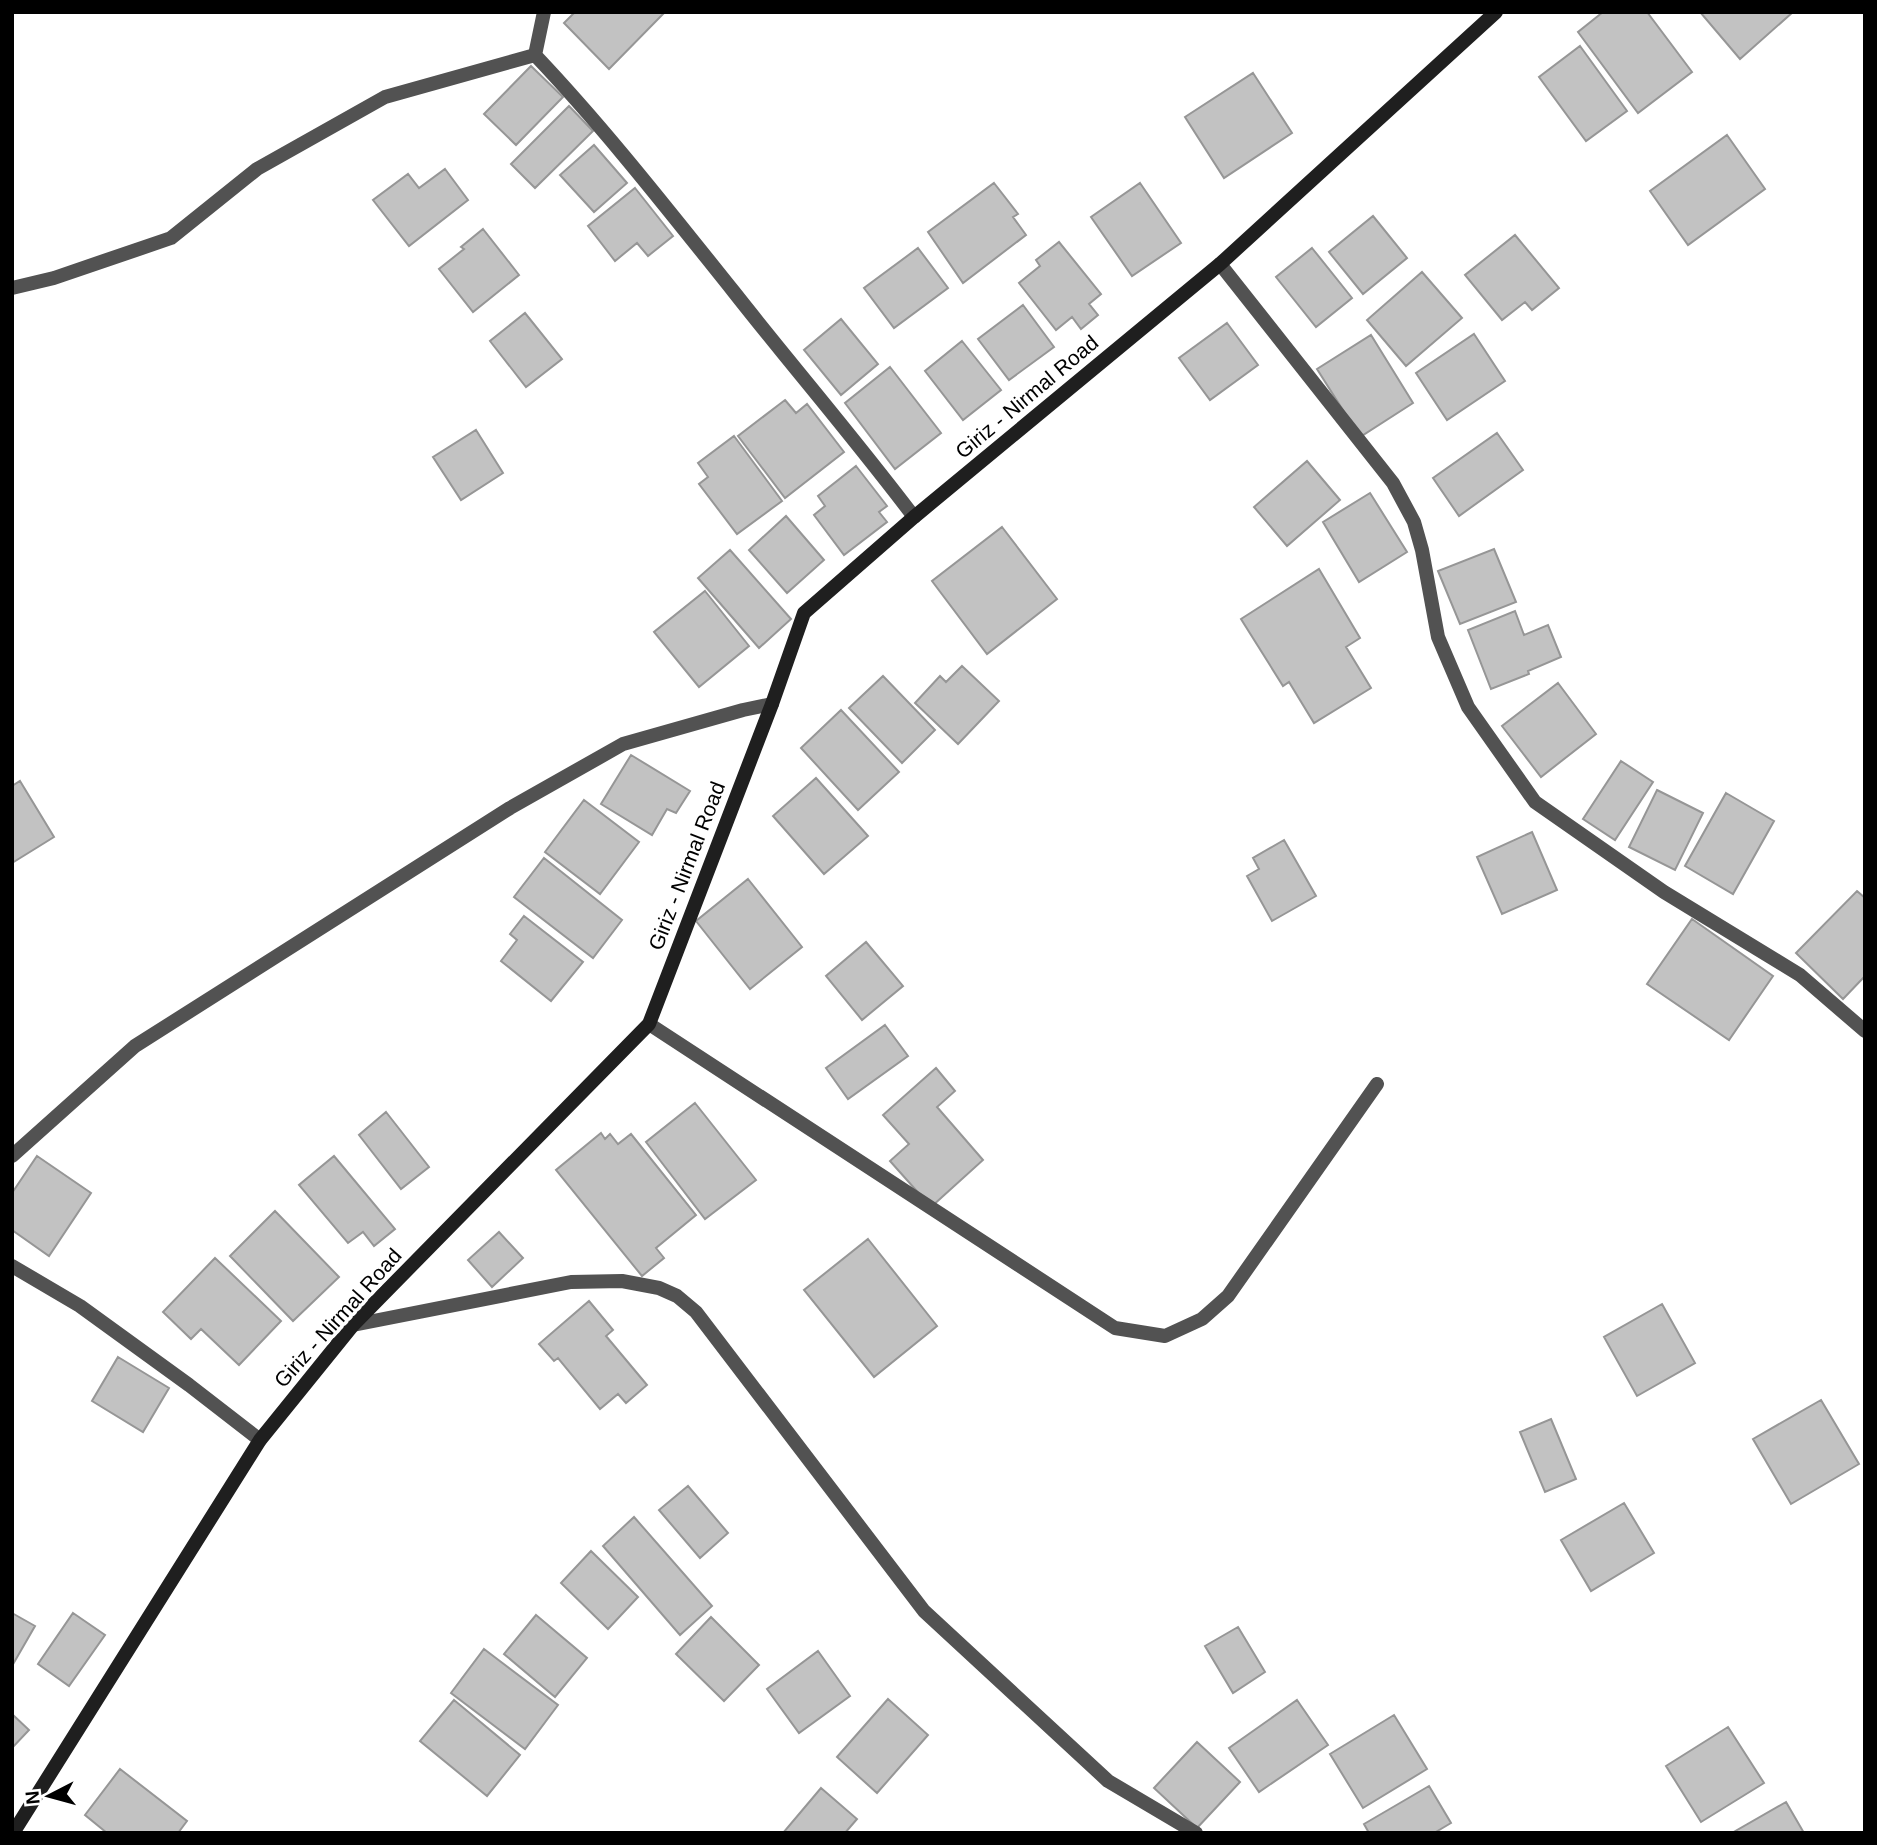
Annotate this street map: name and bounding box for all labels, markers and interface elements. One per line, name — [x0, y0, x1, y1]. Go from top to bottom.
street label: Giriz - Nirmal Road — [951, 330, 1102, 463]
street label: Giriz - Nirmal Road — [644, 778, 729, 953]
street label: Giriz - Nirmal Road — [269, 1244, 406, 1392]
north arrow — [14, 1761, 84, 1831]
text: N — [21, 1790, 44, 1806]

